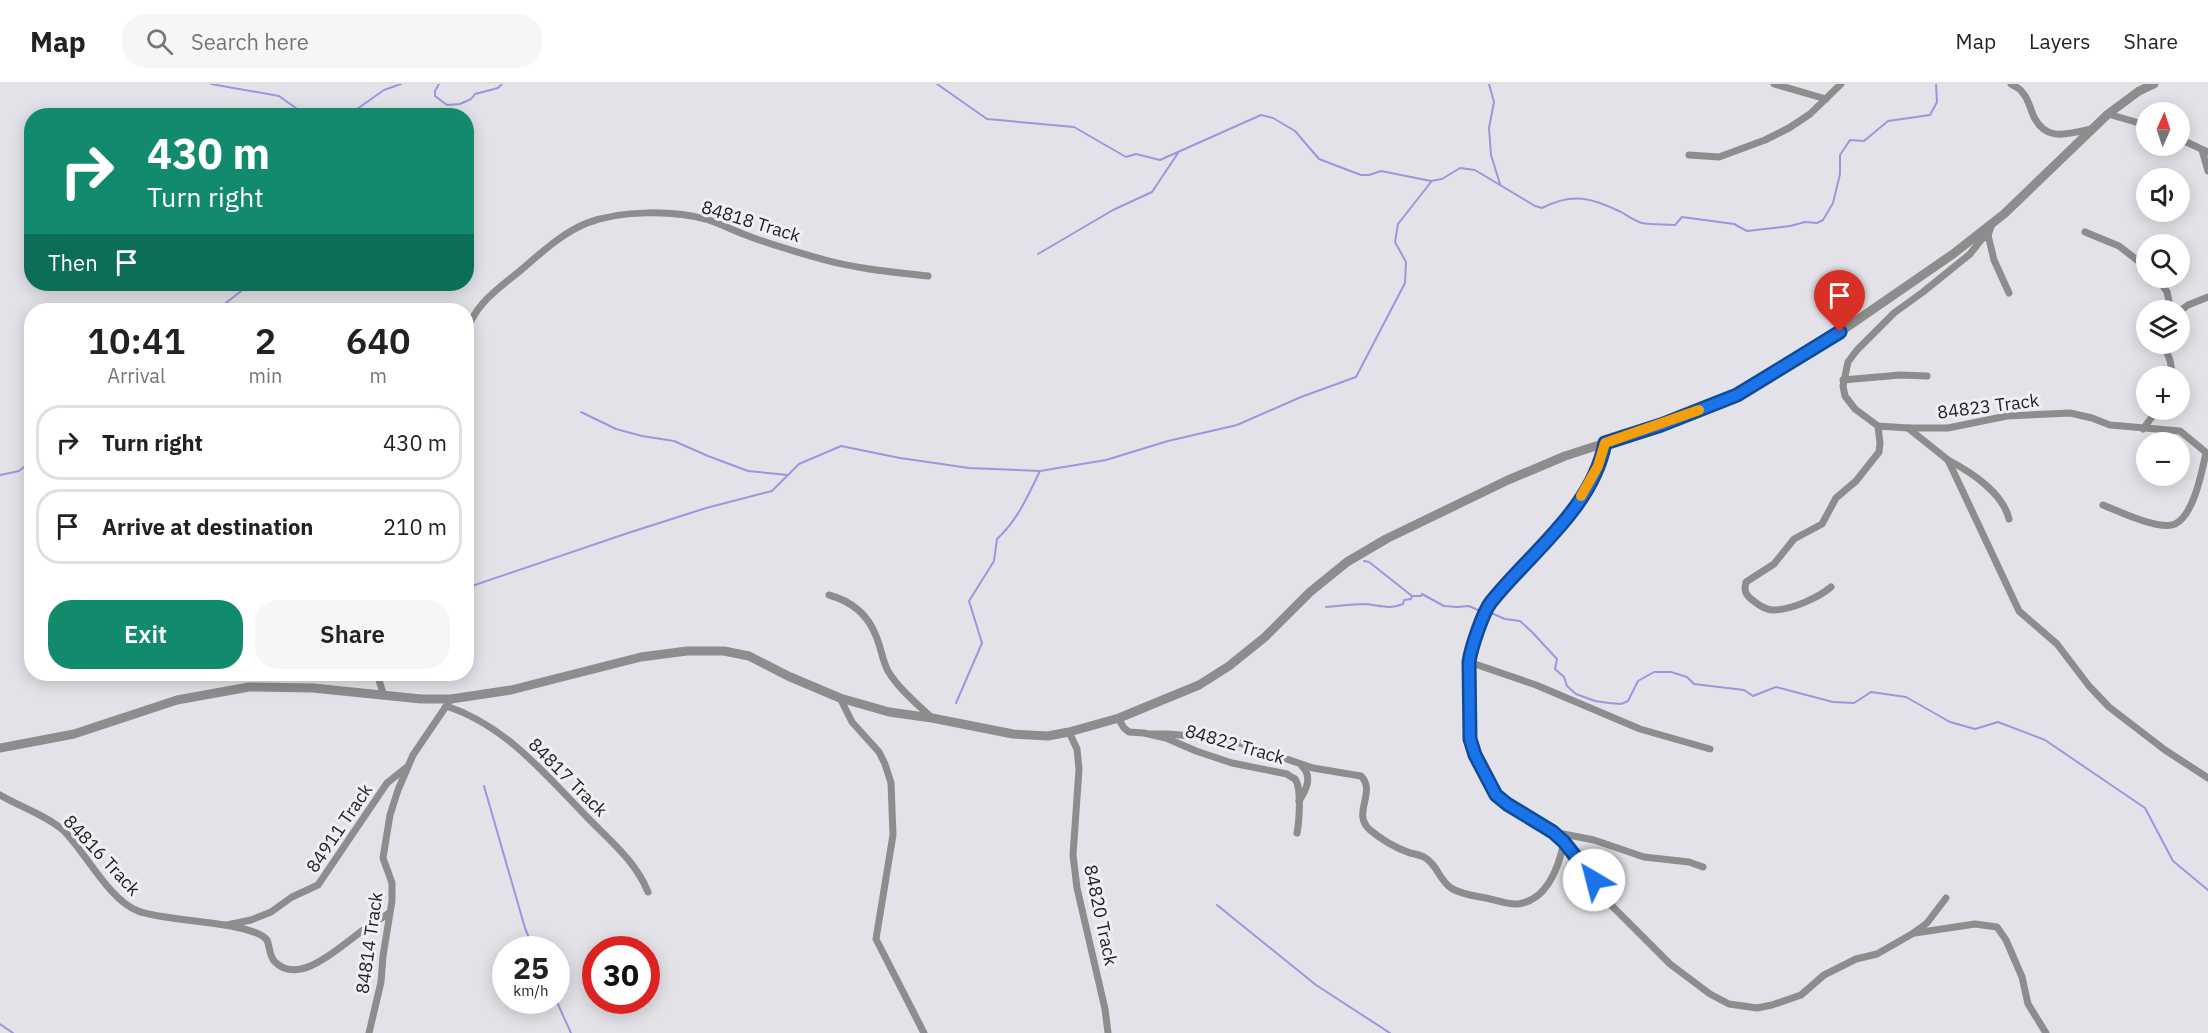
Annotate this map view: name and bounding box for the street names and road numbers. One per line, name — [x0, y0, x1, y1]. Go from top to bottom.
street label: 84818 Track — [699, 195, 804, 247]
street label: 84823 Track — [1936, 388, 2041, 424]
street label: 84822 Track — [1183, 719, 1288, 769]
street label: 84817 Track — [524, 733, 613, 822]
street label: 84911 Track — [301, 779, 377, 877]
street label: 84816 Track — [59, 810, 146, 901]
street label: 84820 Track — [1079, 863, 1123, 968]
street label: 84814 Track — [350, 890, 388, 995]

